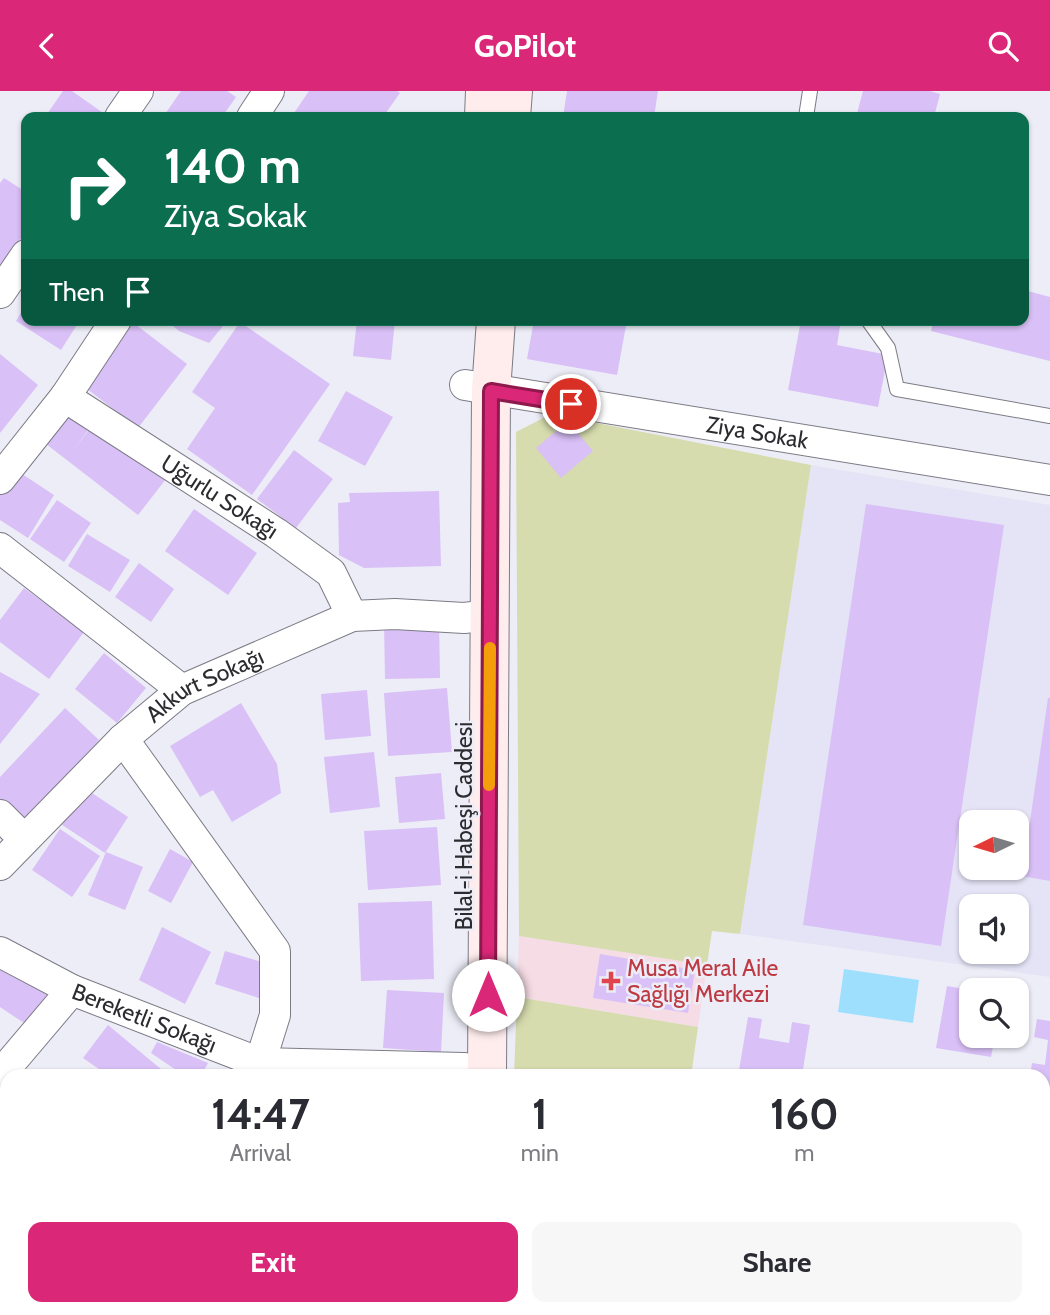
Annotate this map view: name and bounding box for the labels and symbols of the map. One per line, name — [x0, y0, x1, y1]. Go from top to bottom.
pin — [541, 374, 601, 434]
street label: Ziya Sokak — [704, 410, 811, 455]
street label: Uğurlu Sokağı — [156, 449, 283, 545]
street label: Akkurt Sokağı — [140, 642, 268, 728]
street label: Bilal-i Habeşi Caddesi — [450, 722, 478, 930]
north arrow — [959, 810, 1029, 880]
place label: Musa Meral Aile Sağlığı Merkezi — [627, 954, 778, 1008]
position arrow — [451, 958, 525, 1032]
marker: Musa Meral Aile Sağlığı Merkezi — [601, 971, 621, 991]
street label: Bereketli Sokağı — [68, 977, 221, 1059]

